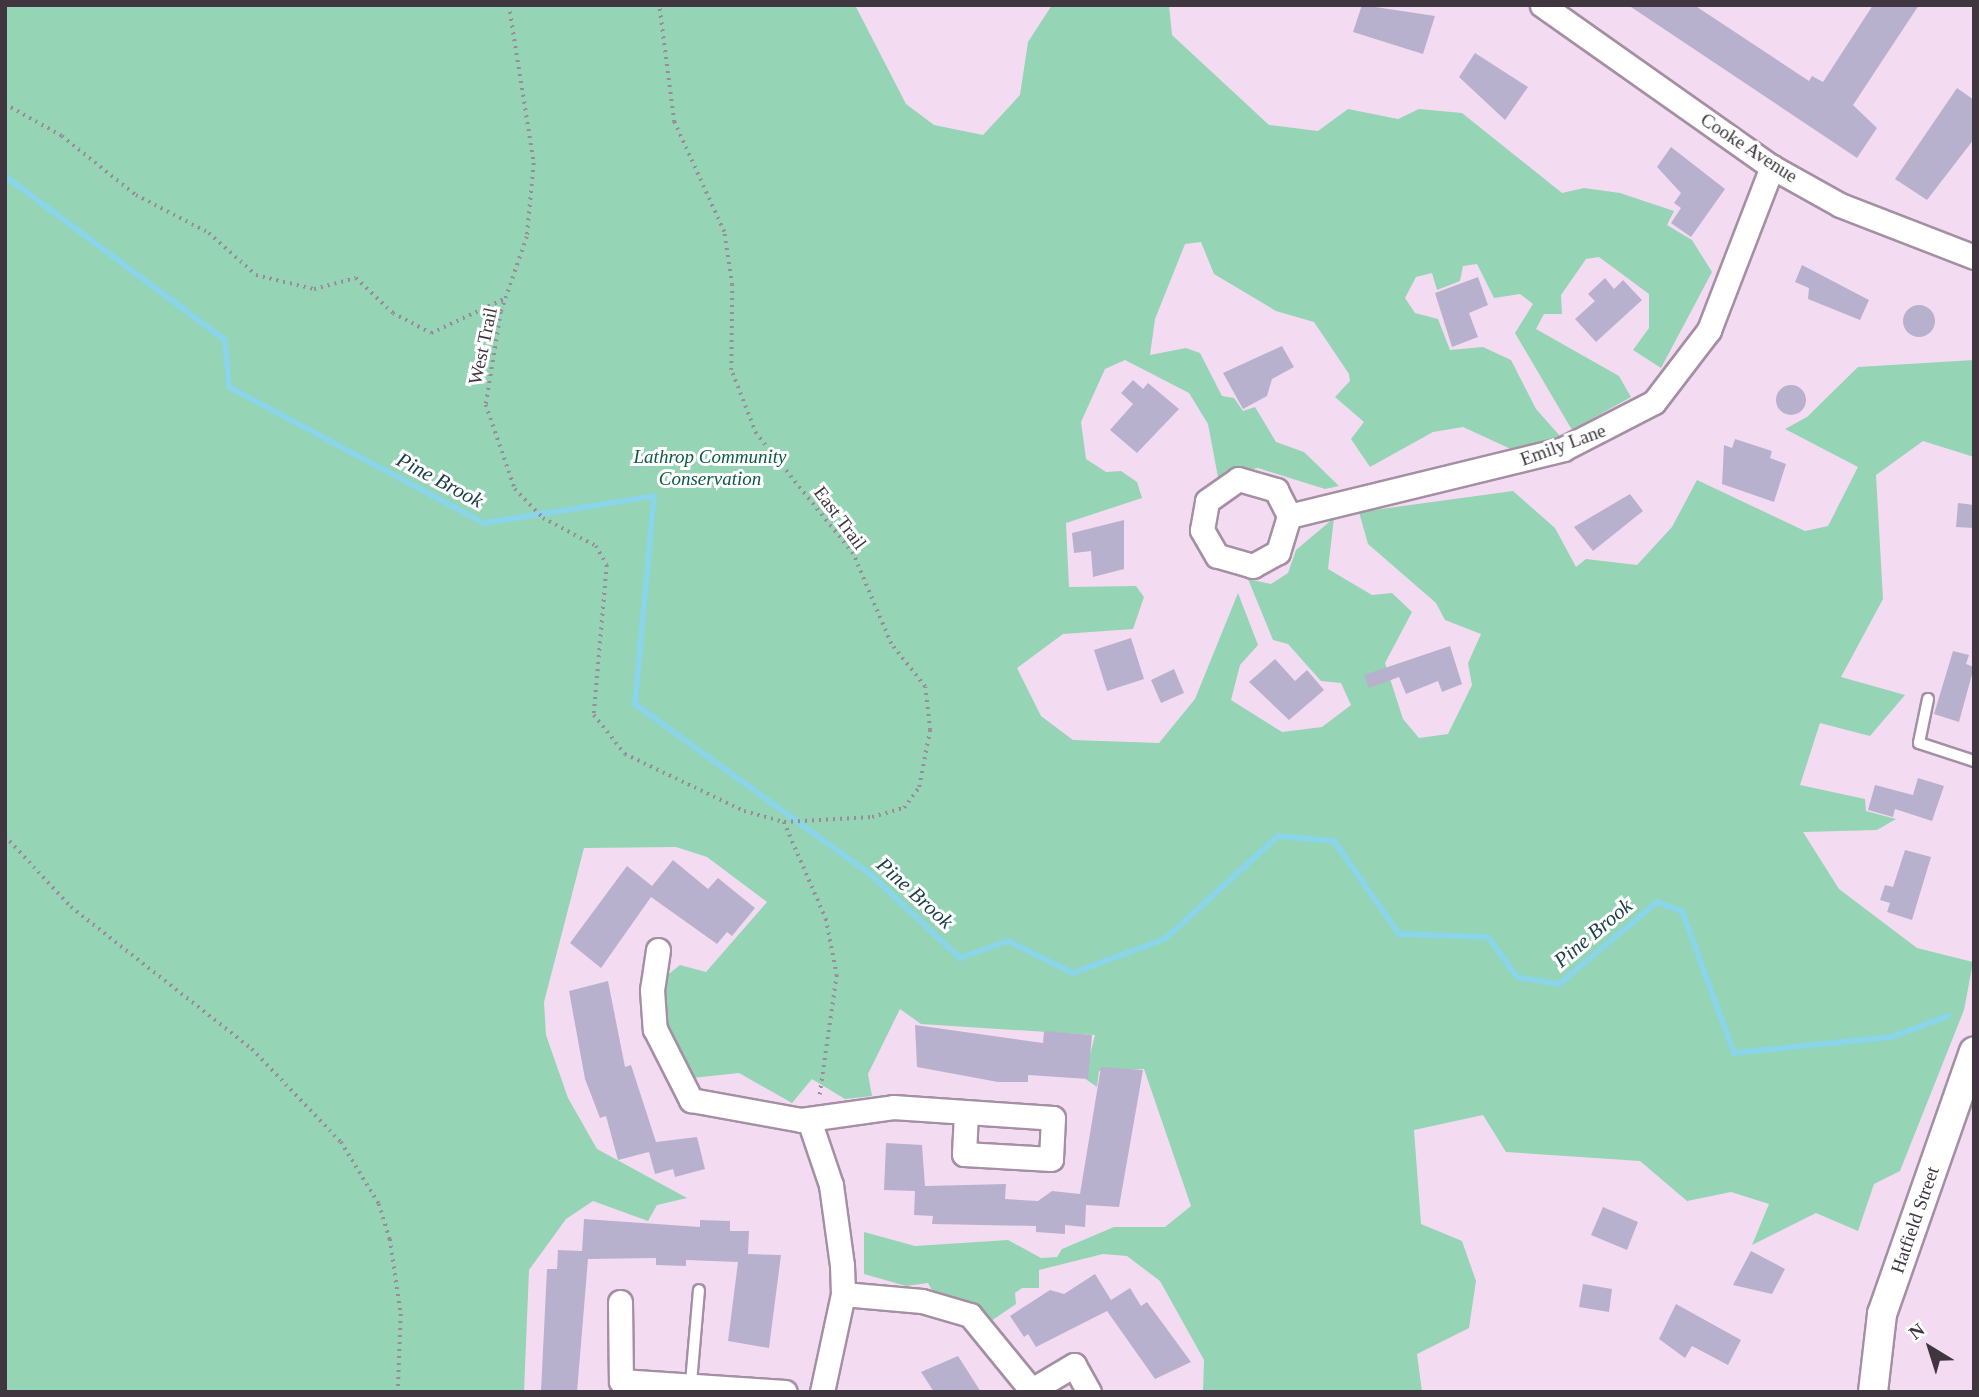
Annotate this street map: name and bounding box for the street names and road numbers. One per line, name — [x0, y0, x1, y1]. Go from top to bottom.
street label: Cooke Avenue — [1696, 108, 1802, 188]
street label: West Trail — [464, 305, 502, 387]
street label: Emily Lane — [1517, 419, 1609, 471]
street label: East Trail — [809, 482, 871, 554]
street label: Hatfield Street — [1886, 1164, 1944, 1276]

